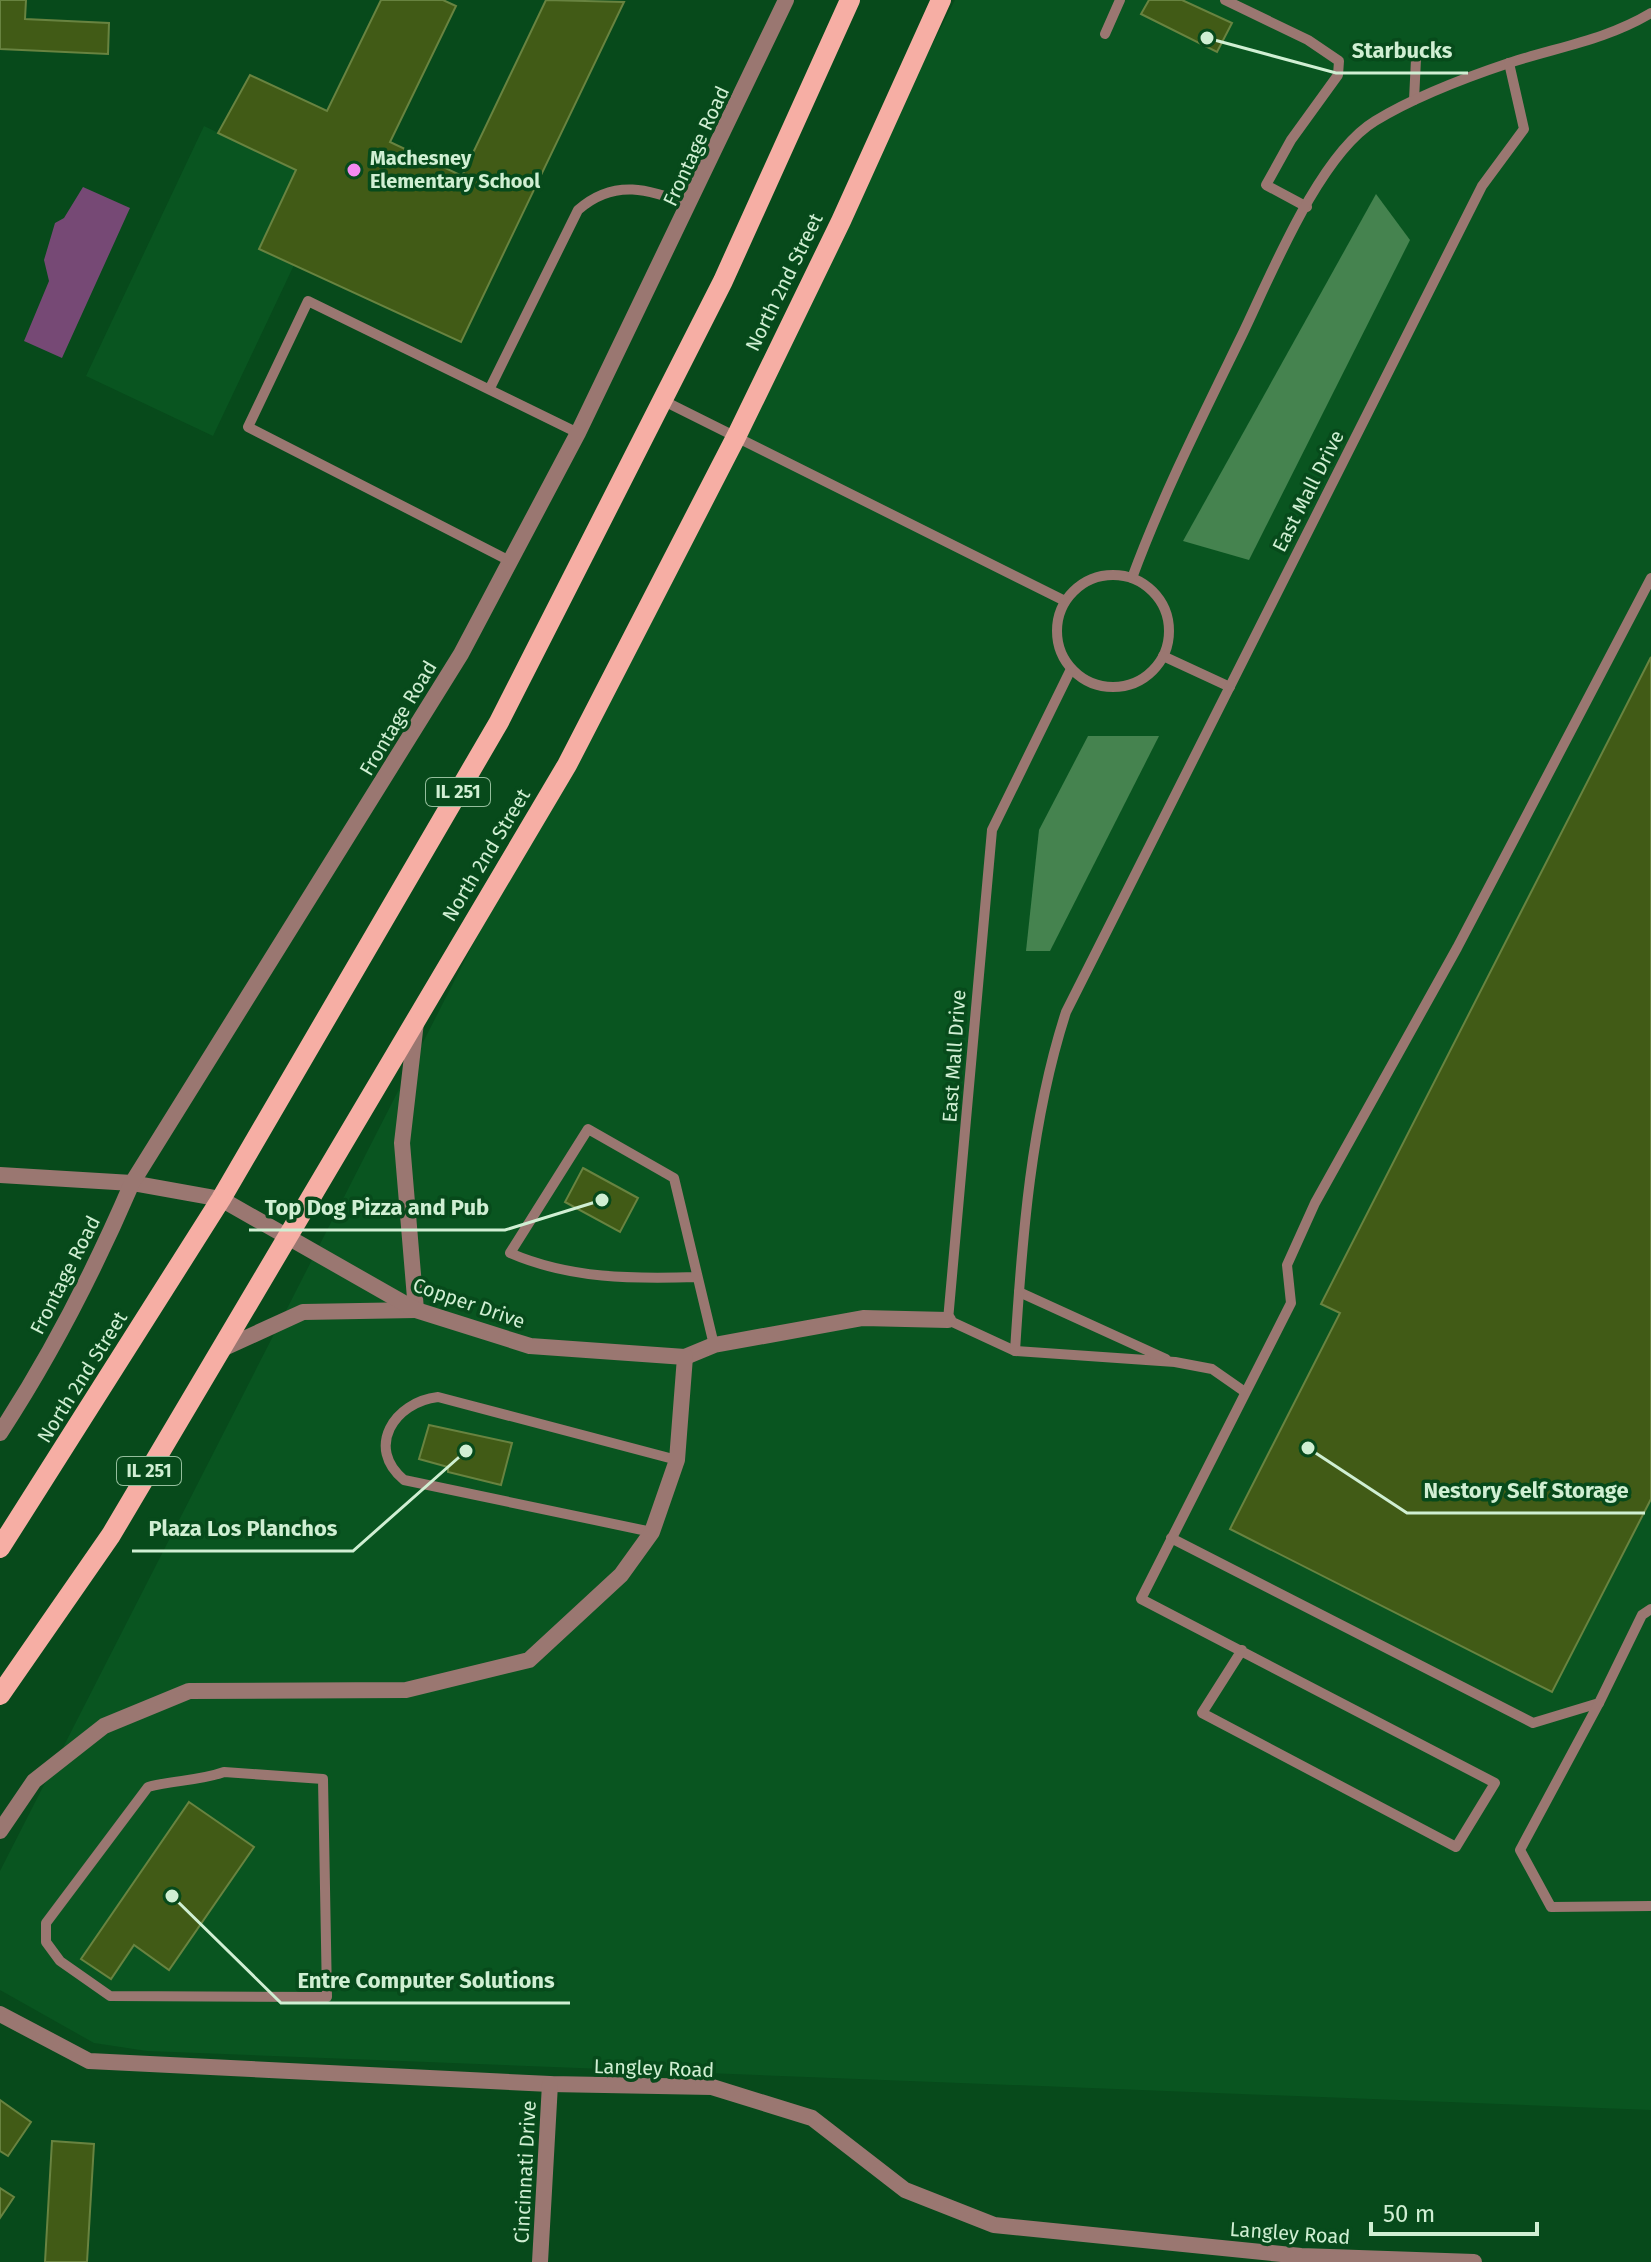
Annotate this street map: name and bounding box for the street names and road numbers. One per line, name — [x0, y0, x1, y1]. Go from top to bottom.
street label: Frontage Road — [658, 82, 734, 210]
street label: North 2nd Street — [740, 208, 828, 355]
street label: East Mall Drive — [1267, 426, 1349, 556]
street label: Frontage Road — [354, 656, 442, 780]
road number: IL 251 — [426, 778, 490, 806]
street label: North 2nd Street — [437, 784, 535, 926]
street label: East Mall Drive — [937, 989, 971, 1123]
street label: Frontage Road — [25, 1212, 105, 1338]
street label: Copper Drive — [410, 1273, 528, 1333]
street label: North 2nd Street — [32, 1306, 132, 1447]
road number: IL 251 — [117, 1457, 181, 1485]
street label: Langley Road — [593, 2054, 715, 2082]
street label: Cincinnati Drive — [509, 2100, 541, 2244]
street label: Langley Road — [1229, 2217, 1351, 2249]

